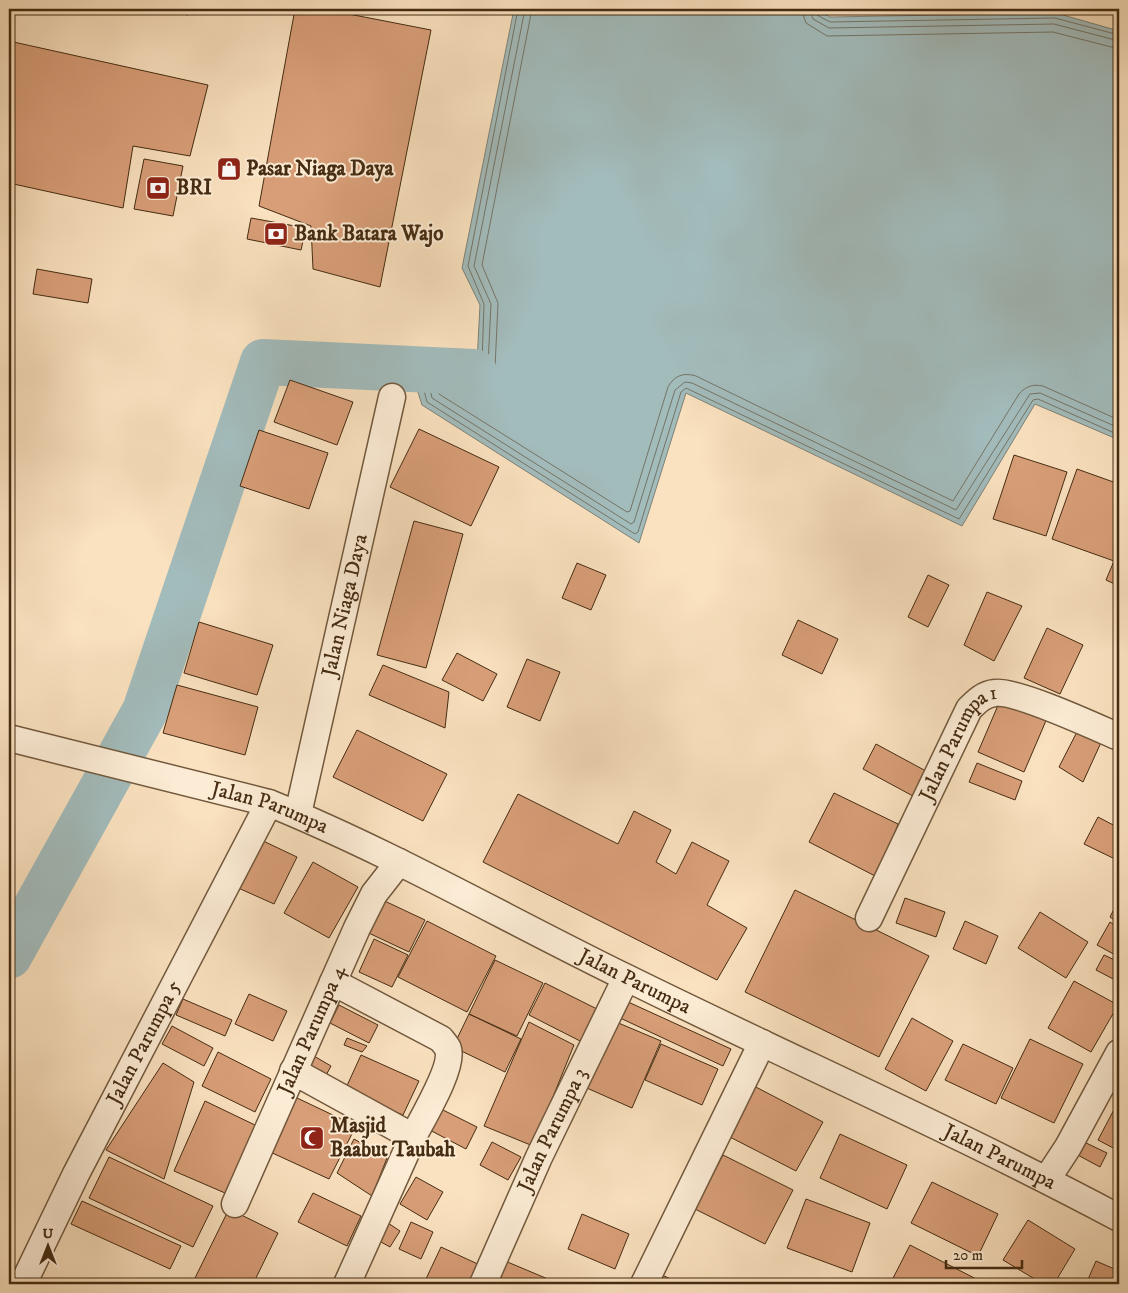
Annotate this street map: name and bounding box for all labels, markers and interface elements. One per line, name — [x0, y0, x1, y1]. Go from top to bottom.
shop icon: Pasar Niaga Daya — [216, 156, 242, 182]
place label: Pasar Niaga Daya — [246, 156, 394, 182]
bank icon: BRI — [145, 175, 171, 201]
place label: BRI — [176, 175, 212, 201]
bank icon: Bank Batara Wajo — [263, 221, 289, 247]
place label: Bank Batara Wajo — [294, 221, 443, 248]
street label: Jalan Niaga Daya — [316, 531, 374, 681]
street label: Jalan Parumpa 1 — [913, 680, 999, 807]
street label: Jalan Parumpa — [207, 776, 332, 840]
street label: Jalan Parumpa — [572, 942, 695, 1020]
street label: Jalan Parumpa 4 — [271, 961, 352, 1101]
street label: Jalan Parumpa 5 — [100, 976, 187, 1111]
street label: Jalan Parumpa 3 — [511, 1064, 593, 1198]
place label: Masjid Baabut Taubah — [330, 1113, 456, 1163]
street label: Jalan Parumpa — [937, 1117, 1060, 1196]
mosque icon: Masjid Baabut Taubah — [299, 1125, 325, 1151]
north arrow — [22, 1220, 72, 1270]
text: U — [43, 1225, 54, 1243]
scale bar — [946, 1238, 1022, 1270]
text: 20 m — [953, 1246, 983, 1265]

